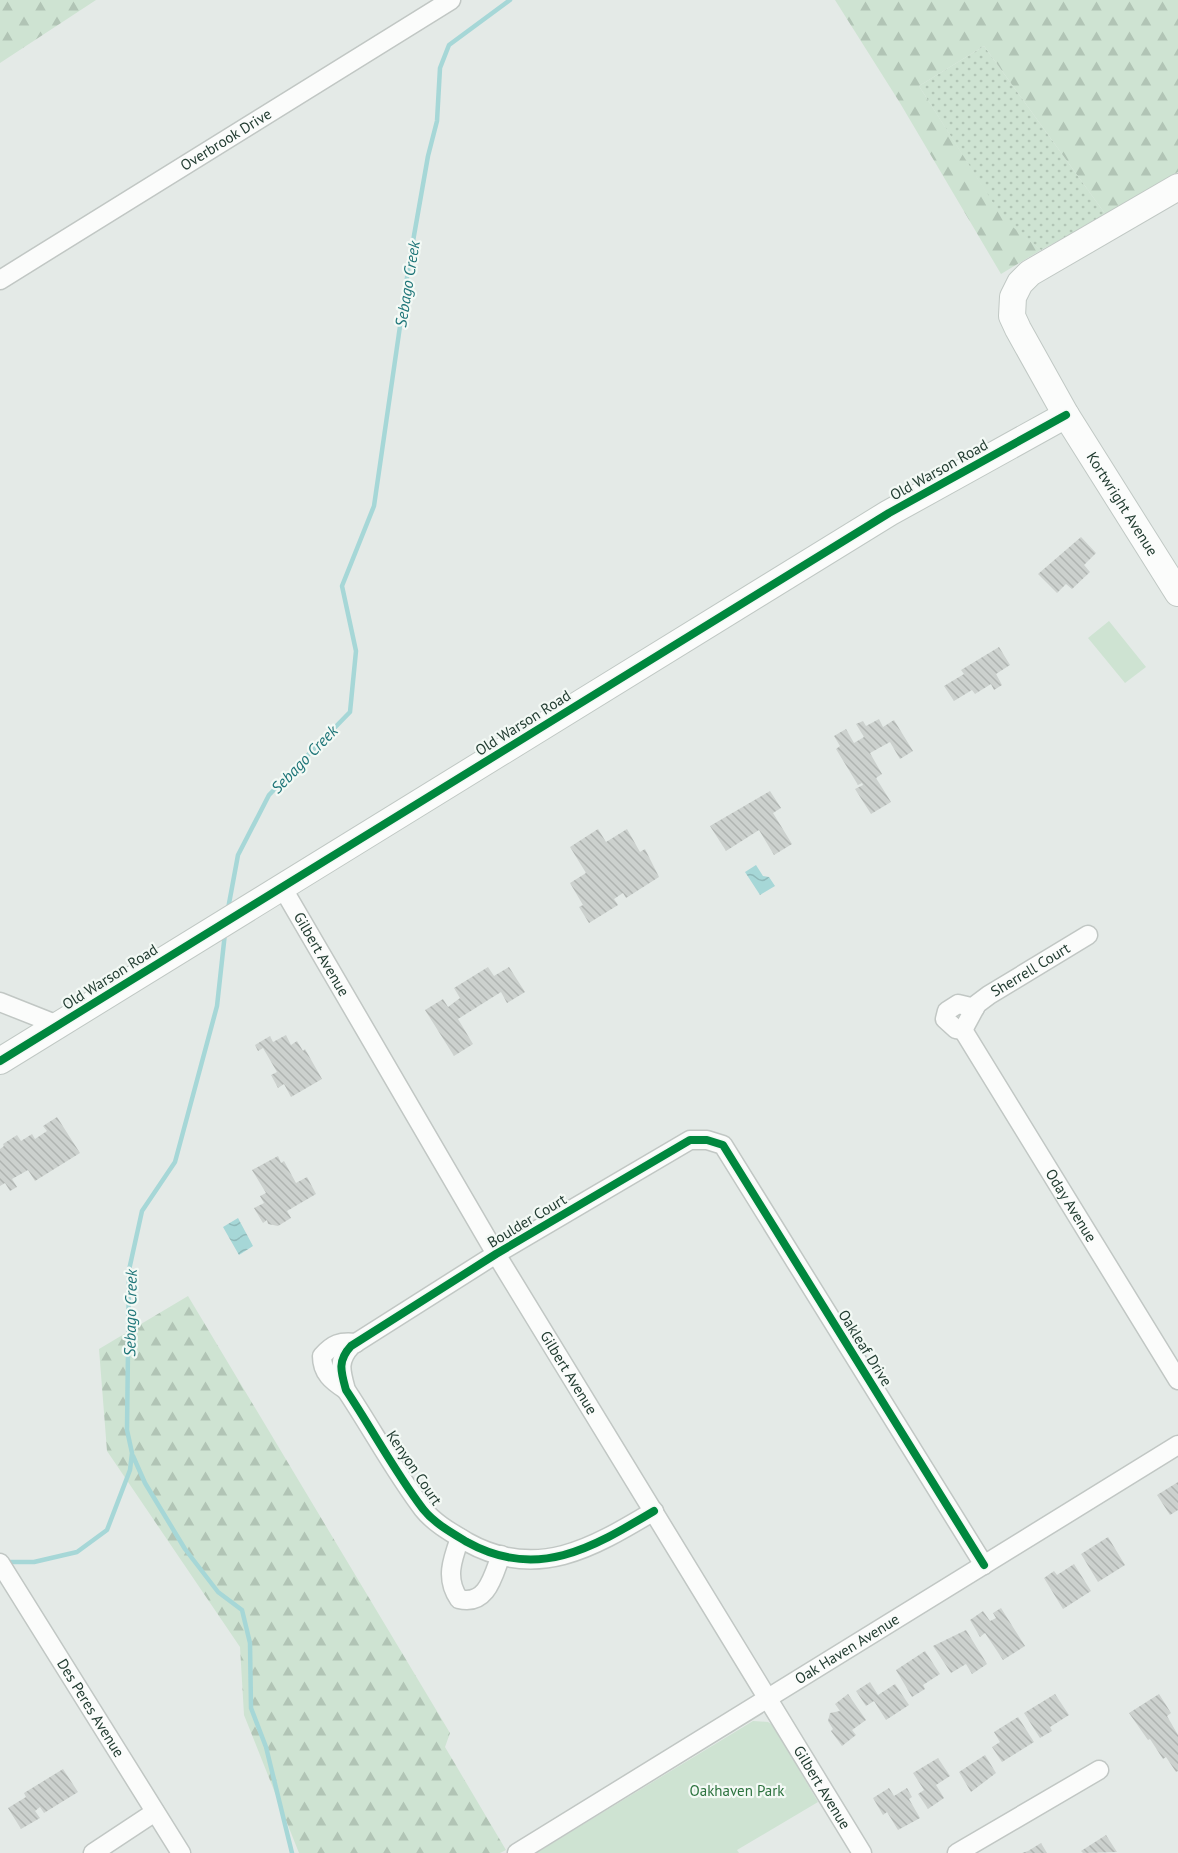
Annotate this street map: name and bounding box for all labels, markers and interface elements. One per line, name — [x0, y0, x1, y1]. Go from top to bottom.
street label: Overbrook Drive — [177, 104, 275, 175]
water label: Sebago Creek — [390, 238, 424, 329]
street label: Old Warson Road — [886, 435, 991, 504]
street label: Kortwright Avenue — [1083, 448, 1162, 559]
street label: Old Warson Road — [471, 686, 574, 760]
water label: Sebago Creek — [266, 720, 342, 797]
street label: Gilbert Avenue — [290, 909, 354, 1000]
street label: Sherrell Court — [987, 938, 1073, 1001]
street label: Old Warson Road — [58, 940, 161, 1014]
street label: Oday Avenue — [1042, 1165, 1101, 1245]
street label: Boulder Court — [484, 1190, 570, 1252]
water label: Sebago Creek — [119, 1268, 141, 1357]
street label: Oakleaf Drive — [834, 1306, 896, 1390]
street label: Gilbert Avenue — [536, 1327, 602, 1418]
street label: Kenyon Court — [382, 1427, 446, 1509]
street label: Oak Haven Avenue — [791, 1609, 903, 1688]
street label: Des Peres Avenue — [53, 1655, 129, 1761]
street label: Gilbert Avenue — [790, 1742, 855, 1832]
park label: Oakhaven Park — [689, 1781, 785, 1800]

